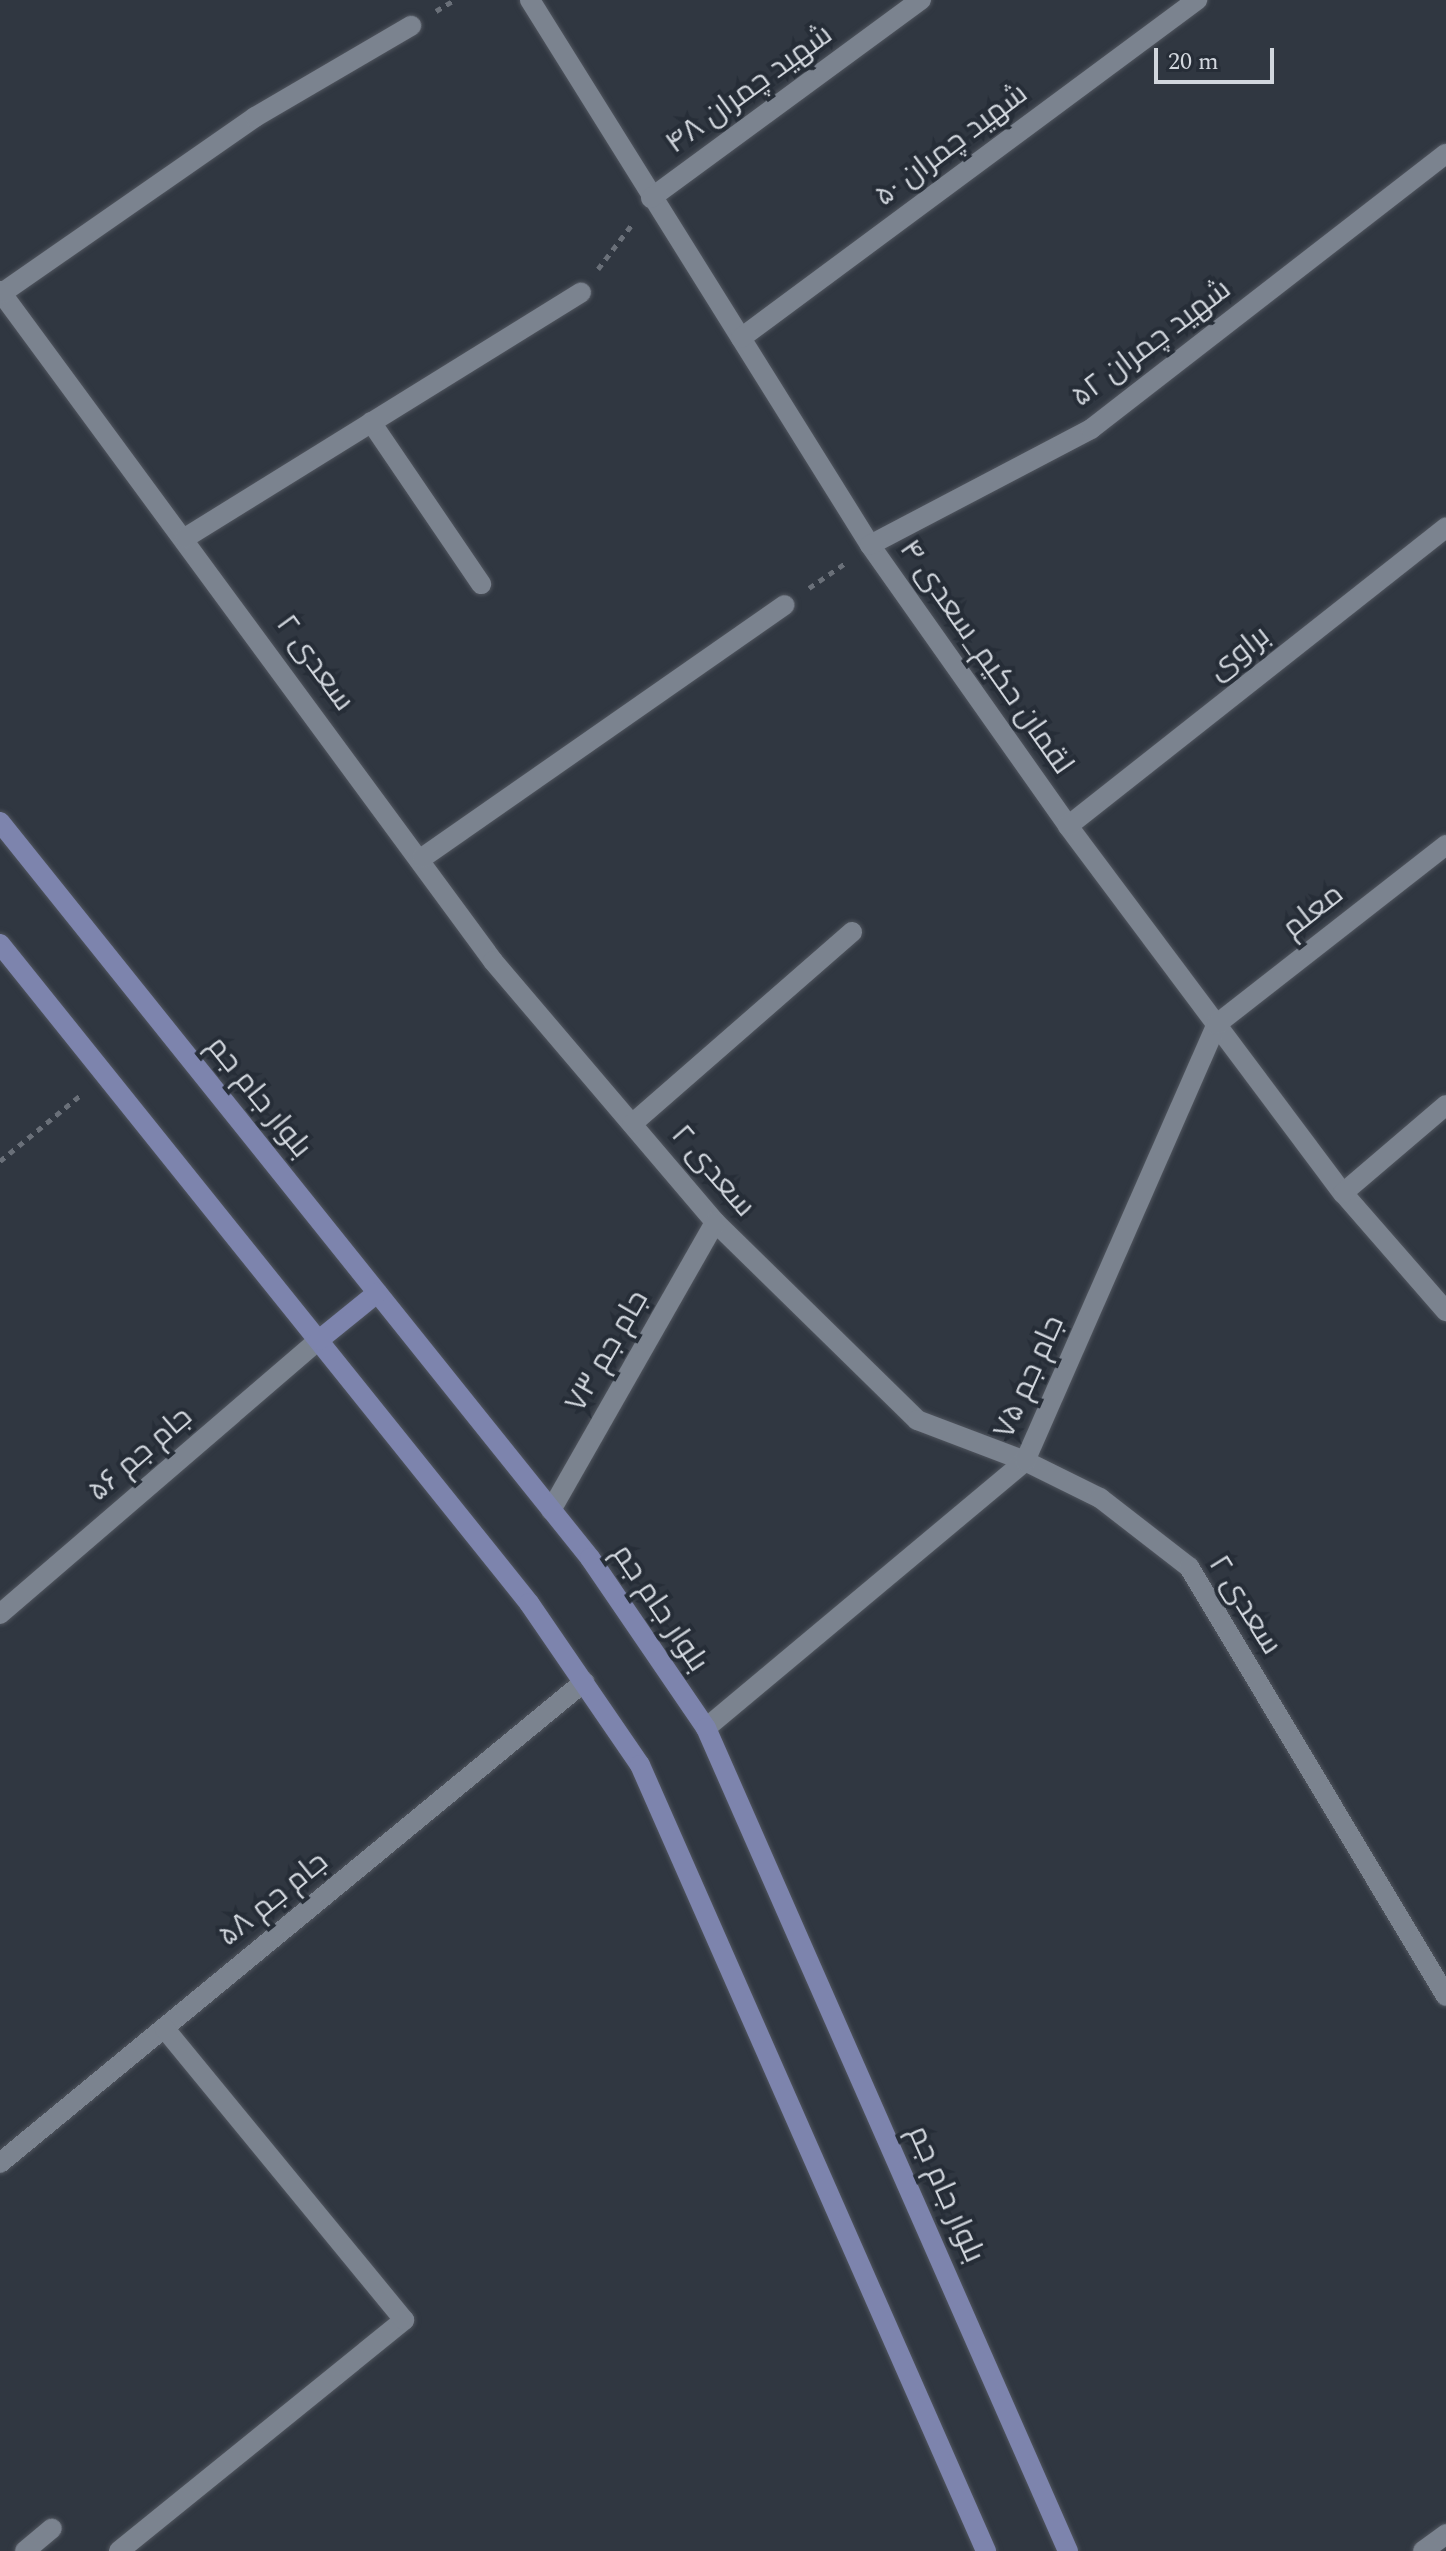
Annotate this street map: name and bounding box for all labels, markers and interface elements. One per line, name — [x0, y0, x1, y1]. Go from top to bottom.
street label: شهید چمران ۴۸ — [659, 17, 839, 161]
scale bar — [1158, 32, 1278, 82]
text: 20 m — [1168, 44, 1219, 80]
street label: شهید چمران ۵۰ — [867, 76, 1035, 214]
street label: شهید چمران ۵۲ — [1064, 271, 1238, 415]
street label: لقمان حکیم_سعدی ۴ — [891, 533, 1081, 781]
street label: سعدی ۲ — [268, 608, 362, 718]
street label: براوی — [1201, 618, 1277, 688]
street label: معلم — [1275, 876, 1351, 946]
street label: بلوار جام جم — [199, 1029, 319, 1165]
street label: سعدی ۲ — [663, 1118, 763, 1224]
street label: جام جم ۷۳ — [558, 1284, 656, 1418]
street label: جام جم ۷۵ — [986, 1310, 1072, 1444]
street label: جام جم ۵۶ — [80, 1399, 200, 1509]
street label: بلوار جام جم — [604, 1537, 716, 1679]
street label: سعدی ۲ — [1201, 1549, 1289, 1661]
street label: جام جم ۵۸ — [211, 1844, 335, 1954]
street label: بلوار جام جم — [900, 2120, 992, 2268]

